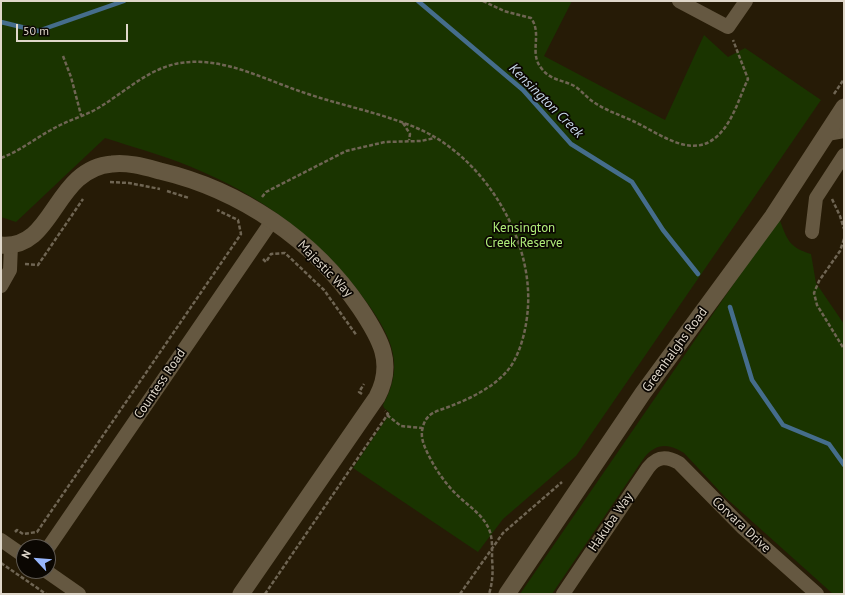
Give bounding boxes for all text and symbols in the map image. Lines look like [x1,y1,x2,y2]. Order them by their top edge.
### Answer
scale bar [18,16,130,42]
text: 50 m [23,23,49,38]
water label: Kensington Creek [505,60,587,142]
park label: Kensington Creek Reserve [485,220,563,251]
street label: Majestic Way [294,238,356,300]
street label: Greenhalghs Road [639,305,711,395]
street label: Countess Road [131,346,189,422]
street label: Hakuba Way [585,489,637,555]
street label: Corvara Drive [708,494,774,556]
north arrow [16,539,56,579]
text: N [18,548,34,561]

